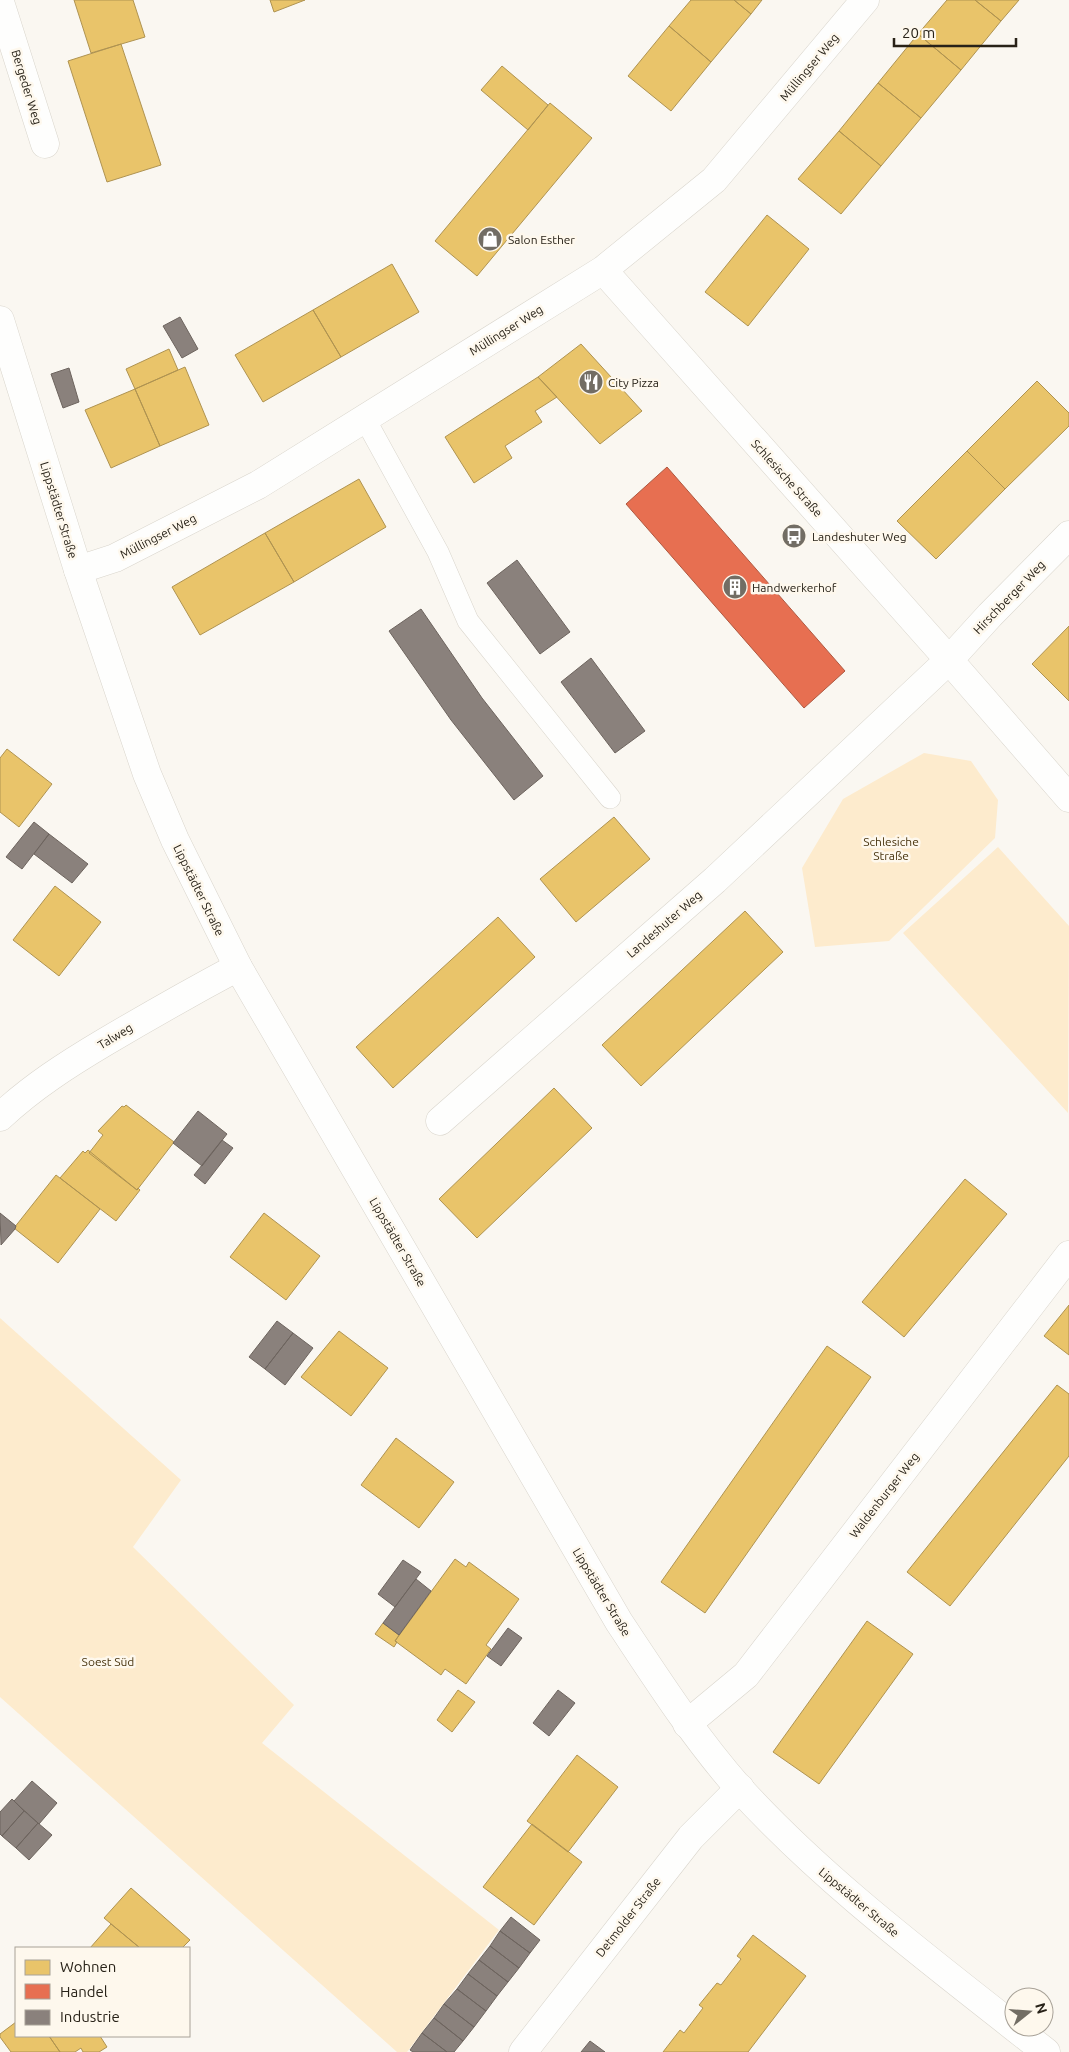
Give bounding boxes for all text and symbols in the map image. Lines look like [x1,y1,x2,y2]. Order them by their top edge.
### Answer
scale bar [894,15,1016,47]
text: 20 m [902,24,935,41]
street label: Müllingser Weg [777,31,841,103]
street label: Bergeder Weg [9,48,45,126]
shop icon: Salon Esther [477,226,503,252]
place label: Salon Esther [508,233,575,246]
street label: Müllingser Weg [467,302,545,358]
restaurant icon: City Pizza [578,369,604,395]
place label: City Pizza [608,376,659,389]
street label: Schlesische Straße [749,437,825,519]
street label: Lippstädter Straße [38,460,80,560]
street label: Müllingser Weg [118,511,198,561]
bus stop icon: Landeshuter Weg [781,523,807,549]
place label: Landeshuter Weg [812,530,907,543]
street label: Hirschberger Weg [971,558,1047,636]
building icon: Handwerkerhof [722,574,748,600]
place label: Handwerkerhof [752,581,837,594]
park label: Schlesiche Straße [863,835,919,862]
street label: Lippstädter Straße [171,842,227,938]
street label: Landeshuter Weg [624,888,704,960]
street label: Talweg [95,1021,135,1051]
street label: Lippstädter Straße [367,1195,429,1289]
street label: Waldenburger Weg [847,1450,921,1540]
street label: Lippstädter Straße [571,1546,633,1638]
park label: Soest Süd [82,1655,134,1668]
street label: Lippstädter Straße [816,1865,902,1939]
street label: Detmolder Straße [593,1875,663,1959]
legend [15,1947,190,2037]
text: Wohnen [60,1958,116,1975]
text: Handel [60,1983,108,2000]
north arrow [1004,1987,1054,2037]
text: N [1032,2001,1051,2016]
text: Industrie [60,2008,120,2025]

